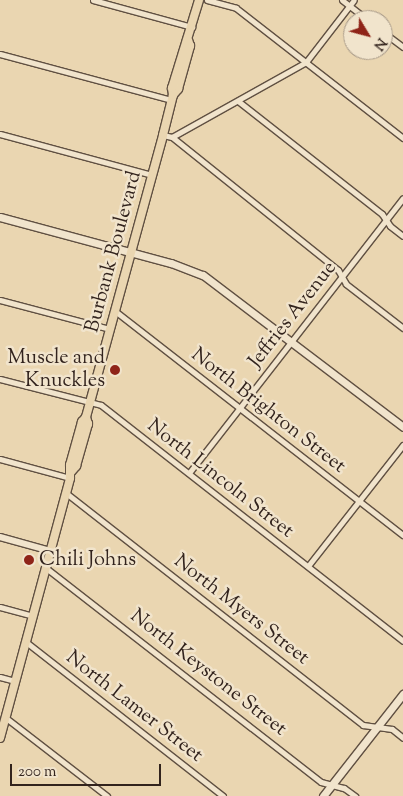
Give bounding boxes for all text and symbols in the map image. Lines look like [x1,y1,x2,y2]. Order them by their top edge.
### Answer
north arrow [343,10,393,60]
text: N [368,33,391,54]
street label: Burbank Boulevard [81,169,147,335]
street label: Jeffries Avenue [244,257,342,373]
street label: North Brighton Street [186,343,350,479]
place label: Muscle and Knuckles [8,346,105,393]
marker: Muscle and Knuckles [109,364,121,376]
street label: North Lincoln Street [142,414,298,544]
place label: Chili Johns [39,548,136,572]
street label: North Myers Street [169,550,313,670]
marker: Chili Johns [23,554,35,566]
street label: North Keystone Street [125,604,291,742]
street label: North Lamer Street [61,646,207,768]
scale bar [12,754,164,786]
text: 200 m [18,762,57,783]

